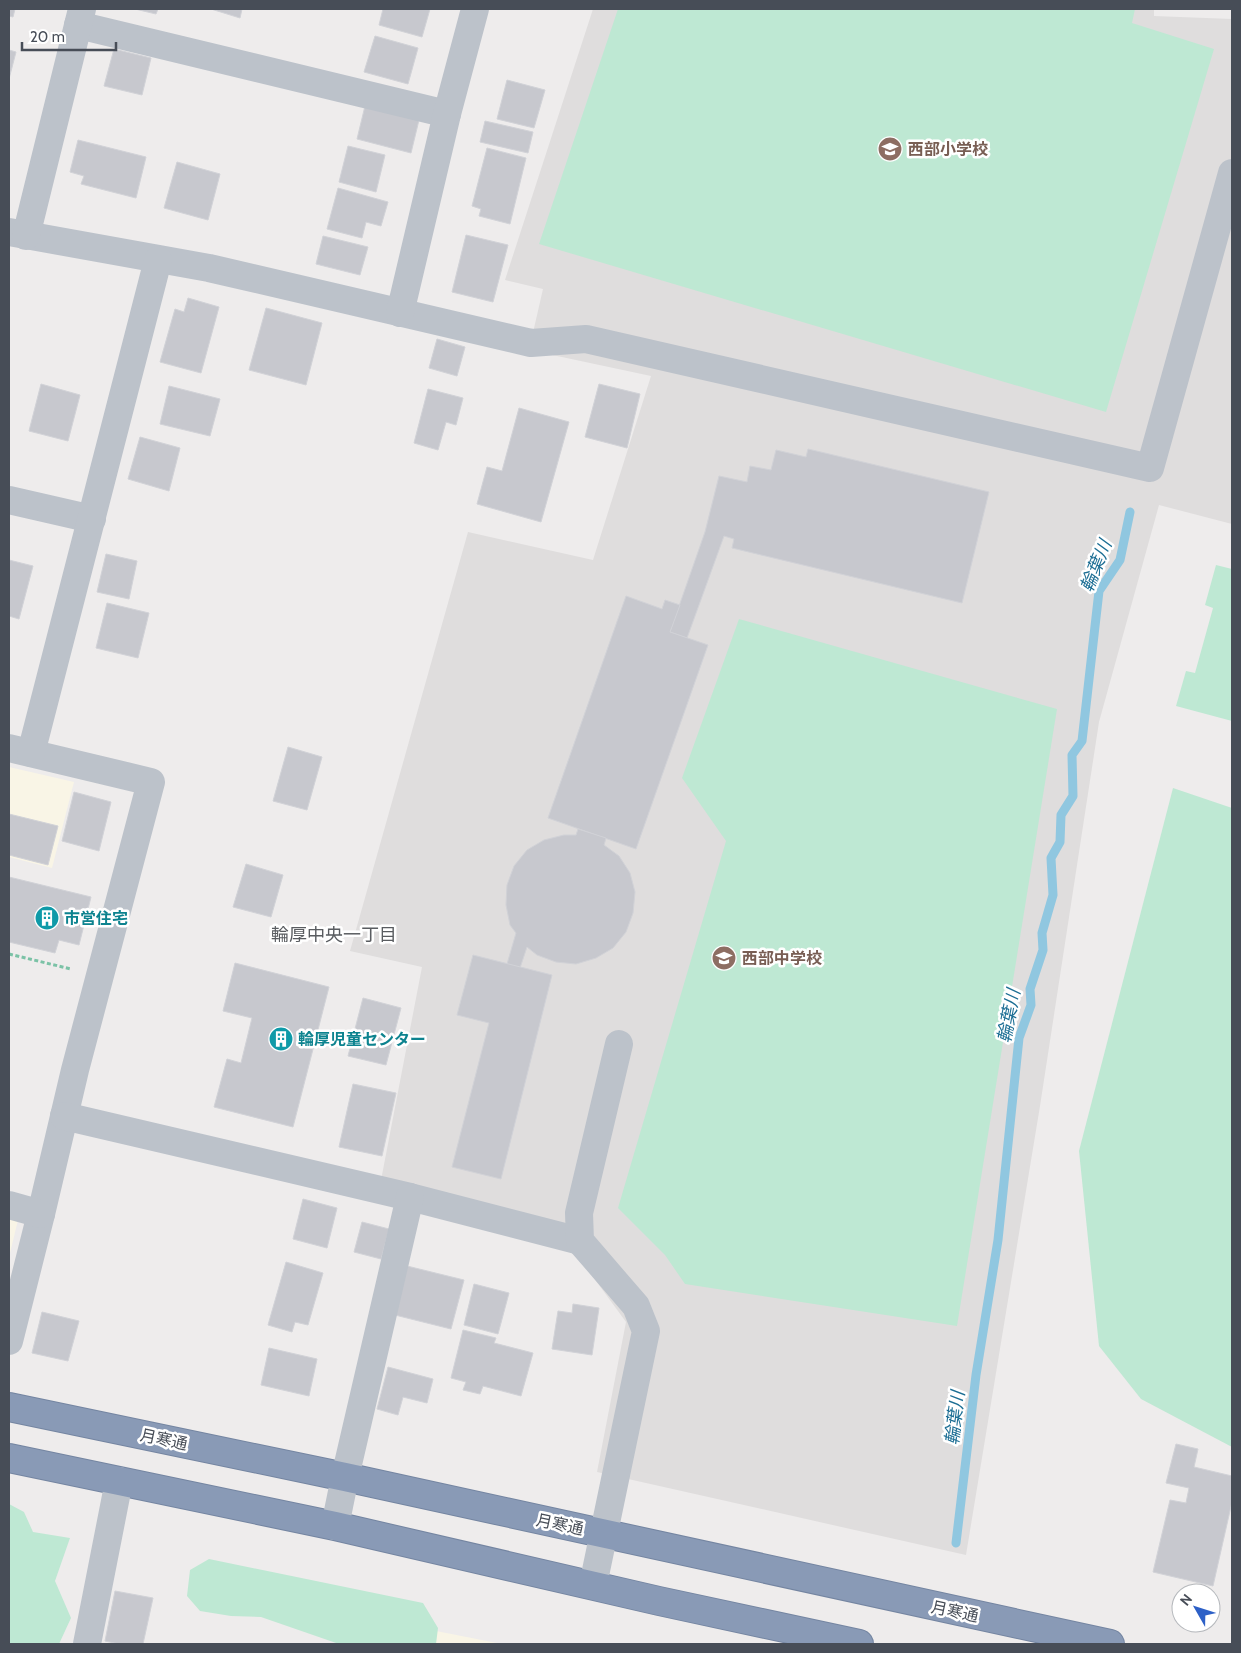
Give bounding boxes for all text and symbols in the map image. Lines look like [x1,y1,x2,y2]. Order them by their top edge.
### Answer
scale bar [22,20,116,52]
text: 20 m [30,28,65,46]
school or university icon: 西部小学校 [877,136,903,162]
place label: 西部小学校 [908,140,988,159]
water label: 輪葉川 [1076,535,1117,595]
building icon: 市営住宅 [34,905,60,931]
place label: 市営住宅 [64,909,128,928]
district label: 輪厚中央一丁目 [271,924,397,946]
school or university icon: 西部中学校 [711,945,737,971]
place label: 西部中学校 [742,949,822,968]
water label: 輪葉川 [993,985,1025,1045]
building icon: 輪厚児童センター [268,1026,294,1052]
place label: 輪厚児童センター [298,1030,426,1049]
water label: 輪葉川 [941,1388,969,1446]
street label: 月寒通 [138,1425,189,1454]
street label: 月寒通 [534,1510,585,1539]
north arrow [1171,1583,1221,1633]
text: N [1176,1590,1196,1609]
street label: 月寒通 [929,1597,980,1626]

